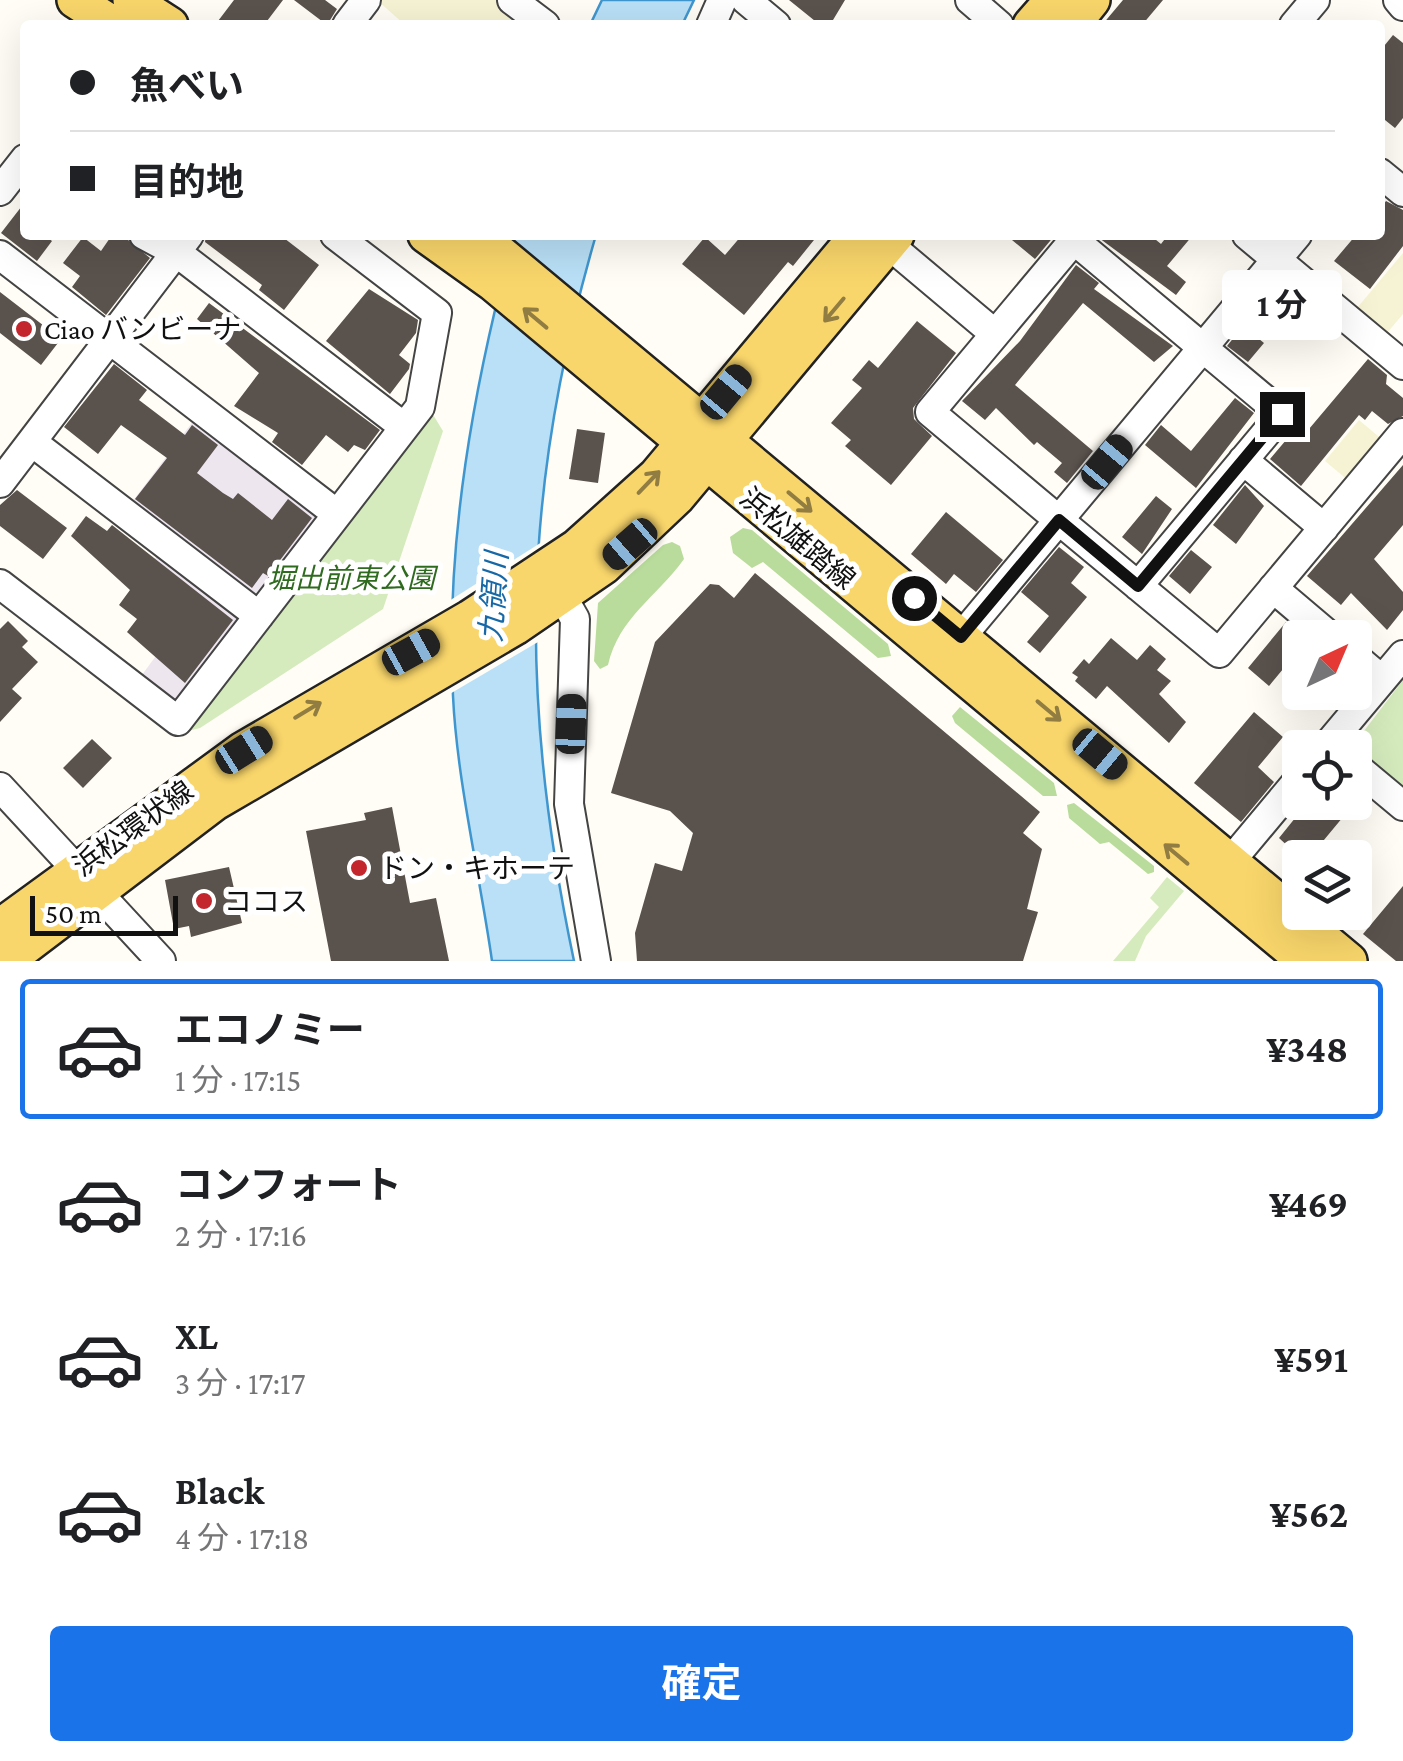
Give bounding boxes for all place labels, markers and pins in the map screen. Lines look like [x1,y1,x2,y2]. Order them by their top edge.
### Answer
place label: Ciao バンビーナ [44,314,241,345]
marker: Ciao バンビーナ [13,318,35,340]
place label: ドン・キホーテ [379,853,575,884]
marker: ドン・キホーテ [348,857,370,879]
place label: ココス [224,886,308,917]
marker: ココス [193,890,215,912]

